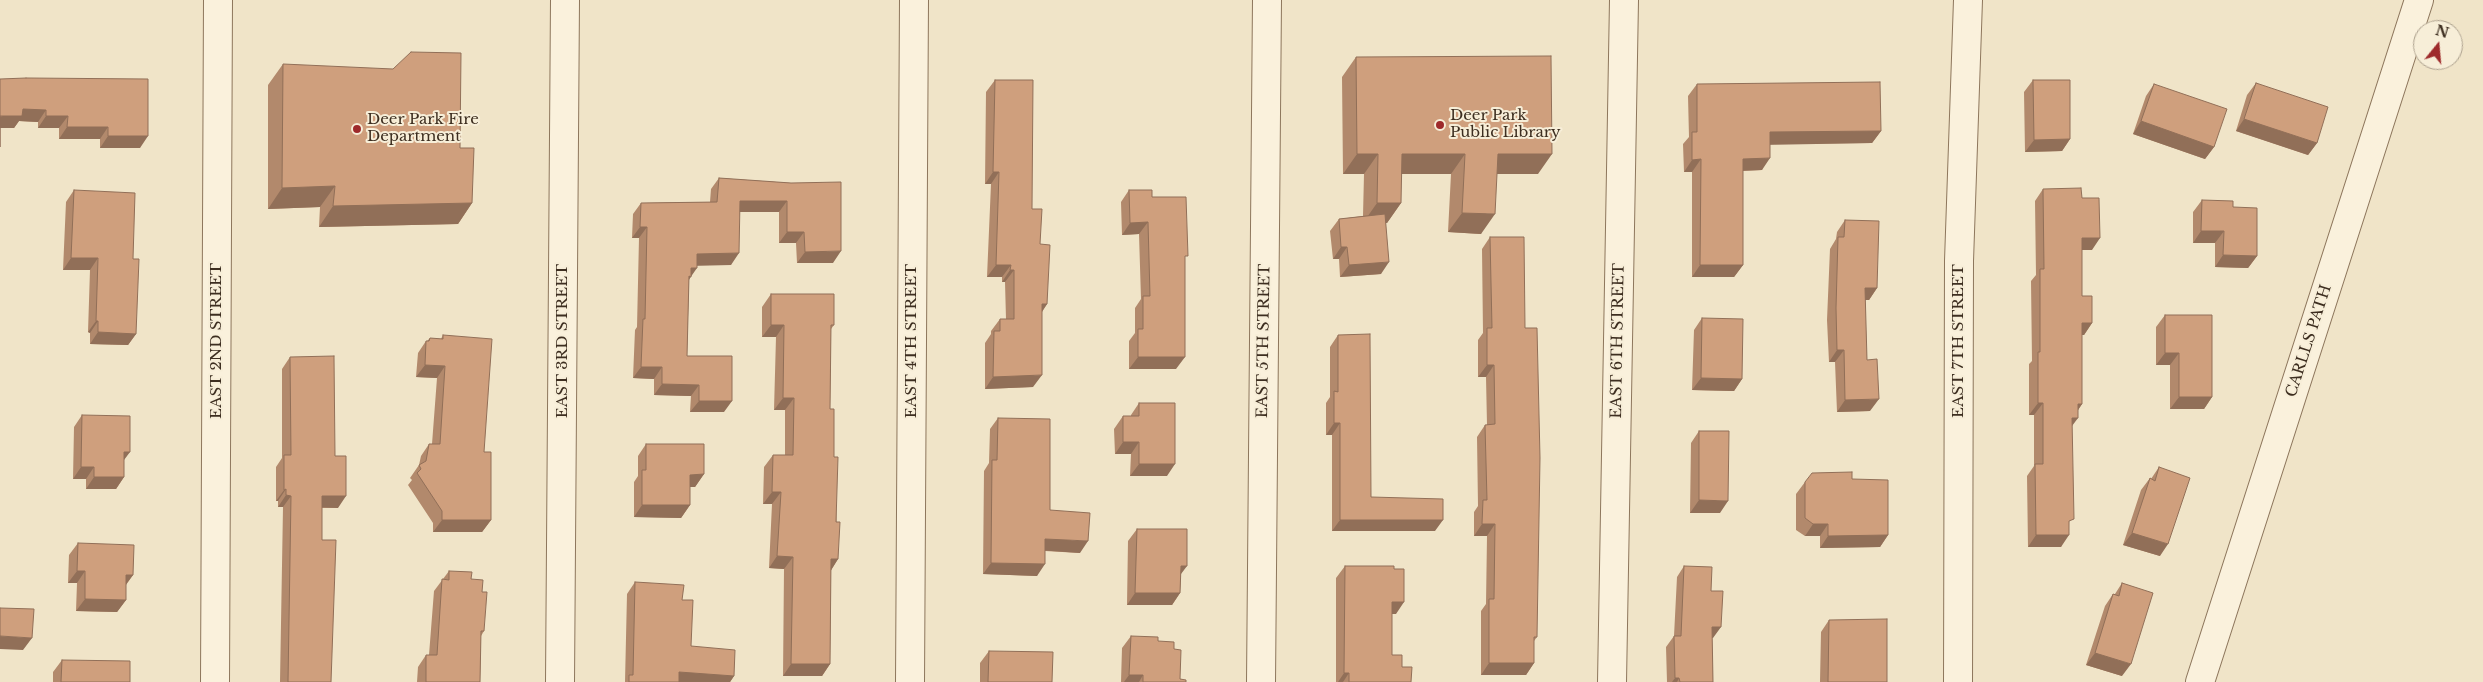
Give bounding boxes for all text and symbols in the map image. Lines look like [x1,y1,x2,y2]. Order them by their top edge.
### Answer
north arrow [2413,20,2463,70]
text: N [2433,21,2451,42]
place label: Deer Park Public Library [1450,107,1561,142]
place label: Deer Park Fire Department [367,111,479,146]
marker: Deer Park Public Library [1434,119,1446,131]
marker: Deer Park Fire Department [351,123,363,135]
street label: EAST 2ND STREET [208,263,226,419]
street label: EAST 6TH STREET [1608,263,1628,419]
street label: EAST 3RD STREET [554,264,572,418]
street label: EAST 4TH STREET [903,264,921,418]
street label: EAST 5TH STREET [1254,264,1274,418]
street label: EAST 7TH STREET [1950,264,1968,418]
street label: CARLLS PATH [2282,283,2336,399]

